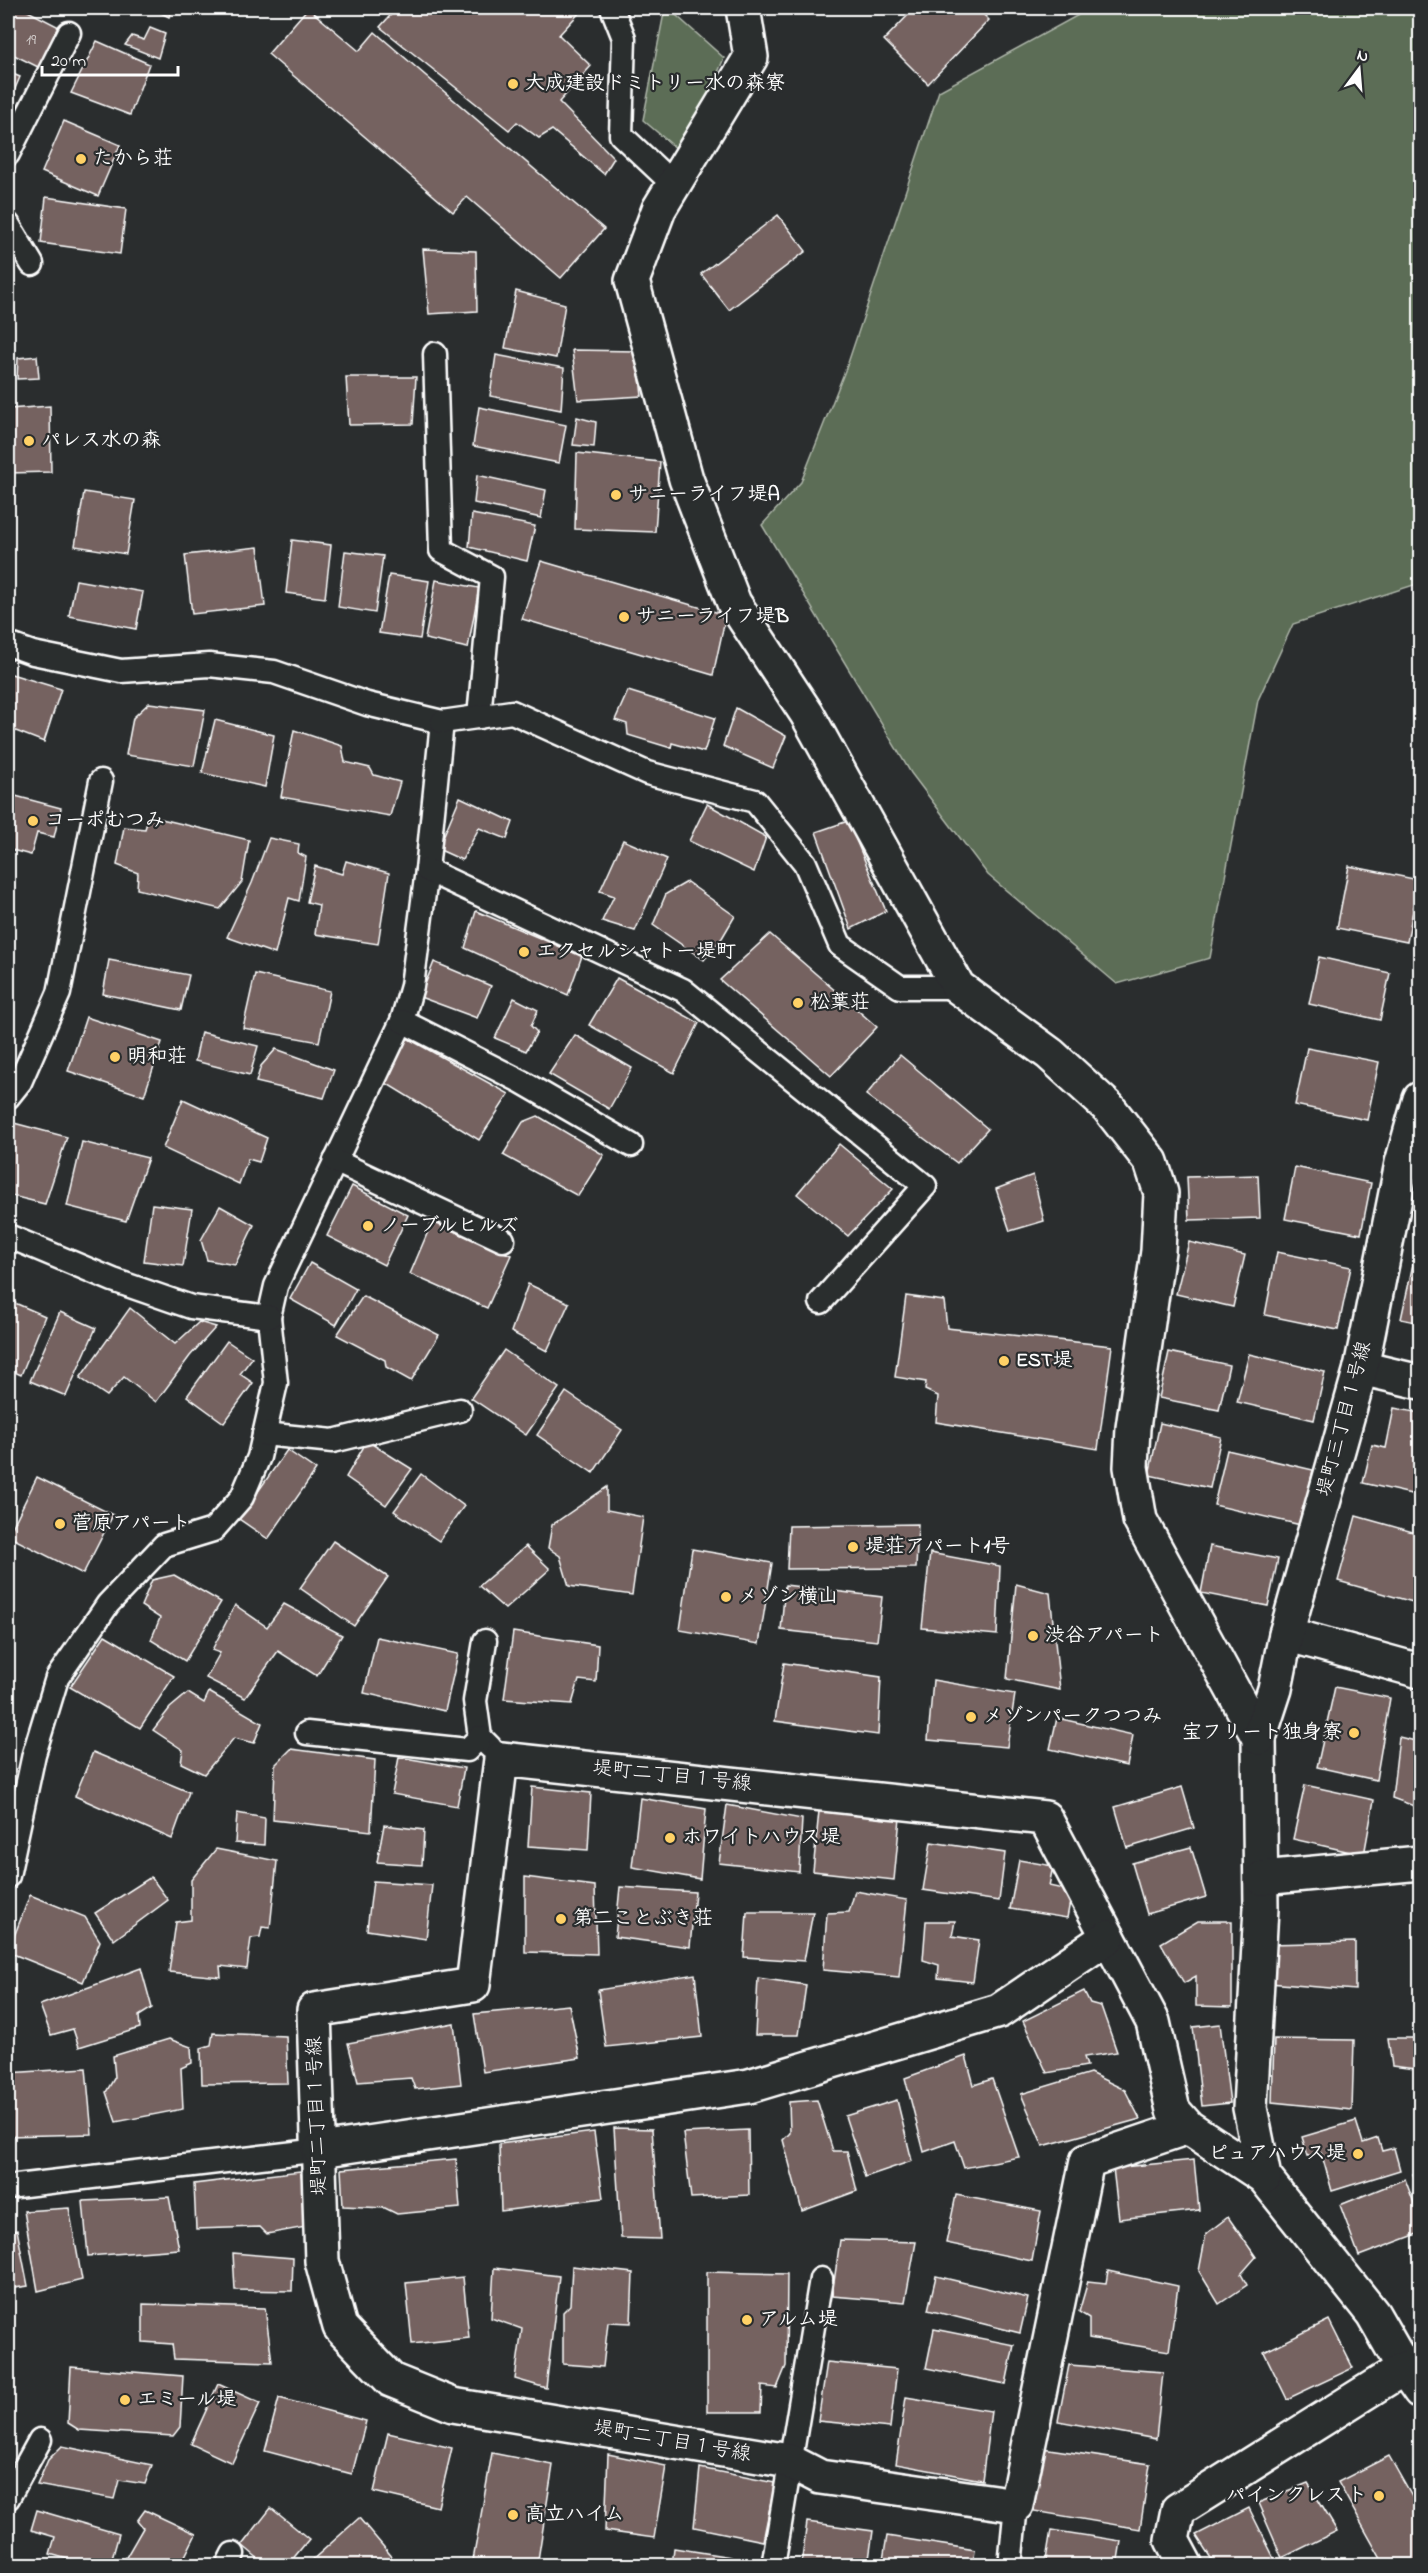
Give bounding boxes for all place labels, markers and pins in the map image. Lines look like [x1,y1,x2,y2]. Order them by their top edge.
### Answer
place label: 大成建設ドミトリー水の森寮 [525,70,785,99]
marker: 大成建設ドミトリー水の森寮 [506,77,520,91]
place label: たから荘 [93,145,173,174]
marker: たから荘 [74,152,88,166]
place label: パレス水の森 [41,427,161,456]
marker: パレス水の森 [22,434,36,448]
place label: サニーライフ堤A [628,481,780,510]
marker: サニーライフ堤A [609,488,623,502]
place label: サニーライフ堤B [636,603,790,632]
marker: サニーライフ堤B [617,610,631,624]
place label: コーポむつみ [45,807,165,836]
marker: コーポむつみ [26,814,40,828]
place label: エクセルシャトー堤町 [536,938,736,967]
marker: エクセルシャトー堤町 [517,945,531,959]
place label: 松葉荘 [810,989,870,1018]
marker: 松葉荘 [791,996,805,1010]
place label: 明和荘 [127,1043,187,1072]
marker: 明和荘 [108,1050,122,1064]
place label: ノーブルヒルズ [380,1212,518,1241]
marker: ノーブルヒルズ [361,1219,375,1233]
place label: EST堤 [1016,1347,1072,1376]
marker: EST堤 [997,1354,1011,1368]
place label: 菅原アパート [72,1510,191,1539]
marker: 菅原アパート [53,1517,67,1531]
place label: 堤荘アパート1号 [865,1533,1010,1562]
marker: 堤荘アパート1号 [846,1540,860,1554]
place label: メゾン横山 [738,1583,838,1612]
marker: メゾン横山 [719,1590,733,1604]
place label: 渋谷アパート [1045,1622,1164,1651]
marker: 渋谷アパート [1026,1629,1040,1643]
place label: メゾンパークつつみ [983,1703,1162,1732]
marker: メゾンパークつつみ [964,1710,978,1724]
place label: 宝フリート独身寮 [1182,1719,1342,1748]
marker: 宝フリート独身寮 [1347,1726,1361,1740]
place label: ホワイトハウス堤 [682,1824,840,1853]
marker: ホワイトハウス堤 [663,1831,677,1845]
place label: 第二ことぶき荘 [573,1905,713,1934]
marker: 第二ことぶき荘 [554,1912,568,1926]
place label: ピュアハウス堤 [1209,2140,1346,2169]
marker: ピュアハウス堤 [1351,2147,1365,2161]
place label: アルム堤 [759,2306,838,2335]
marker: アルム堤 [740,2313,754,2327]
place label: エミール堤 [137,2386,236,2415]
marker: エミール堤 [118,2393,132,2407]
place label: パインクレスト [1225,2482,1367,2511]
marker: パインクレスト [1372,2489,1386,2503]
place label: 高立ハイム [525,2501,624,2530]
marker: 高立ハイム [506,2508,520,2522]

